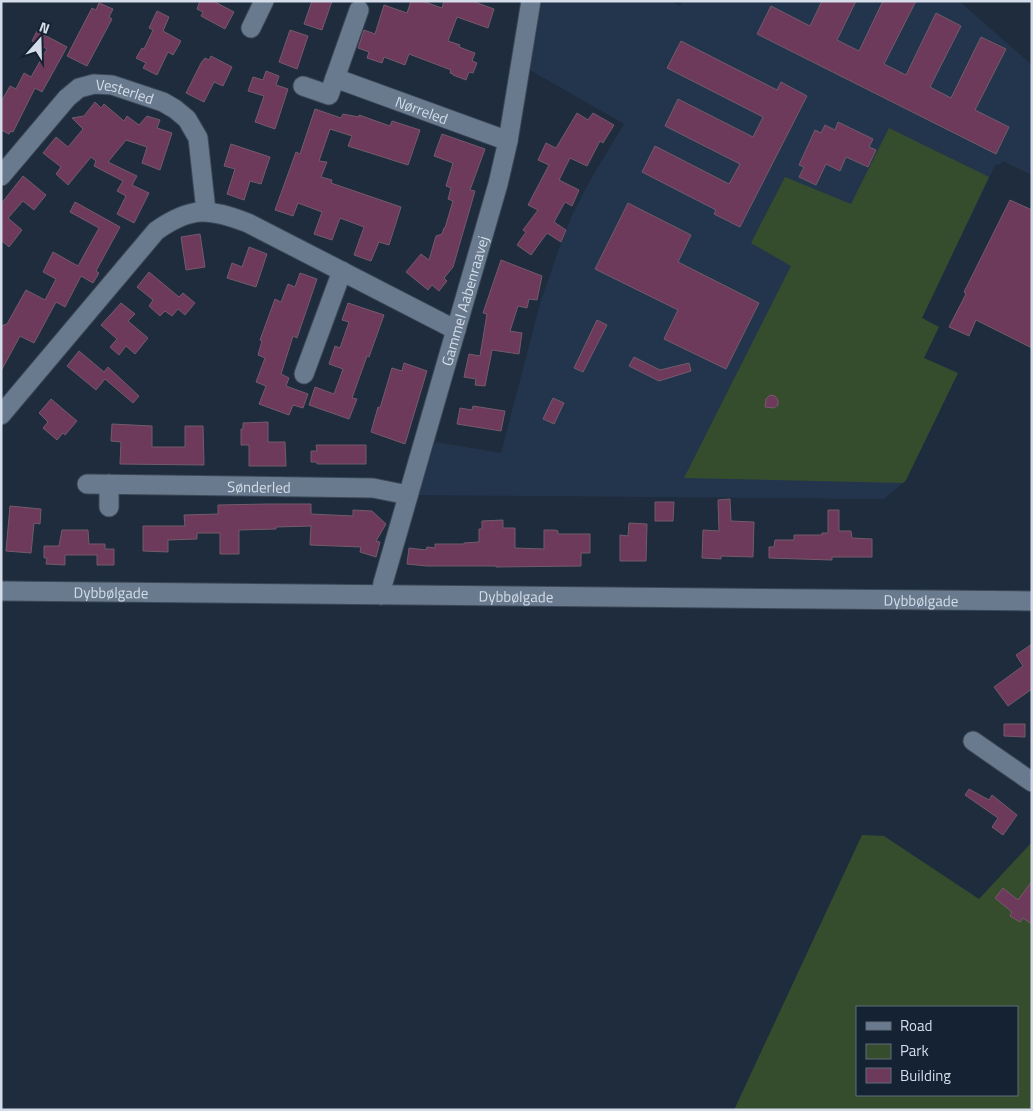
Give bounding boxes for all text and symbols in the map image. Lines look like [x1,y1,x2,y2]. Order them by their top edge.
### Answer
north arrow [15,15,65,65]
text: N [36,16,53,39]
street label: Vesterled [95,73,157,110]
street label: Nørreled [392,89,452,130]
street label: Gammel Aabenraavej [435,233,494,368]
street label: Sønderled [227,474,291,498]
street label: Dybbølgade [73,580,149,604]
street label: Dybbølgade [478,584,554,608]
street label: Dybbølgade [883,588,958,612]
legend [856,1006,1018,1096]
text: Road [900,1014,932,1037]
text: Park [900,1039,929,1062]
text: Building [900,1064,951,1087]

